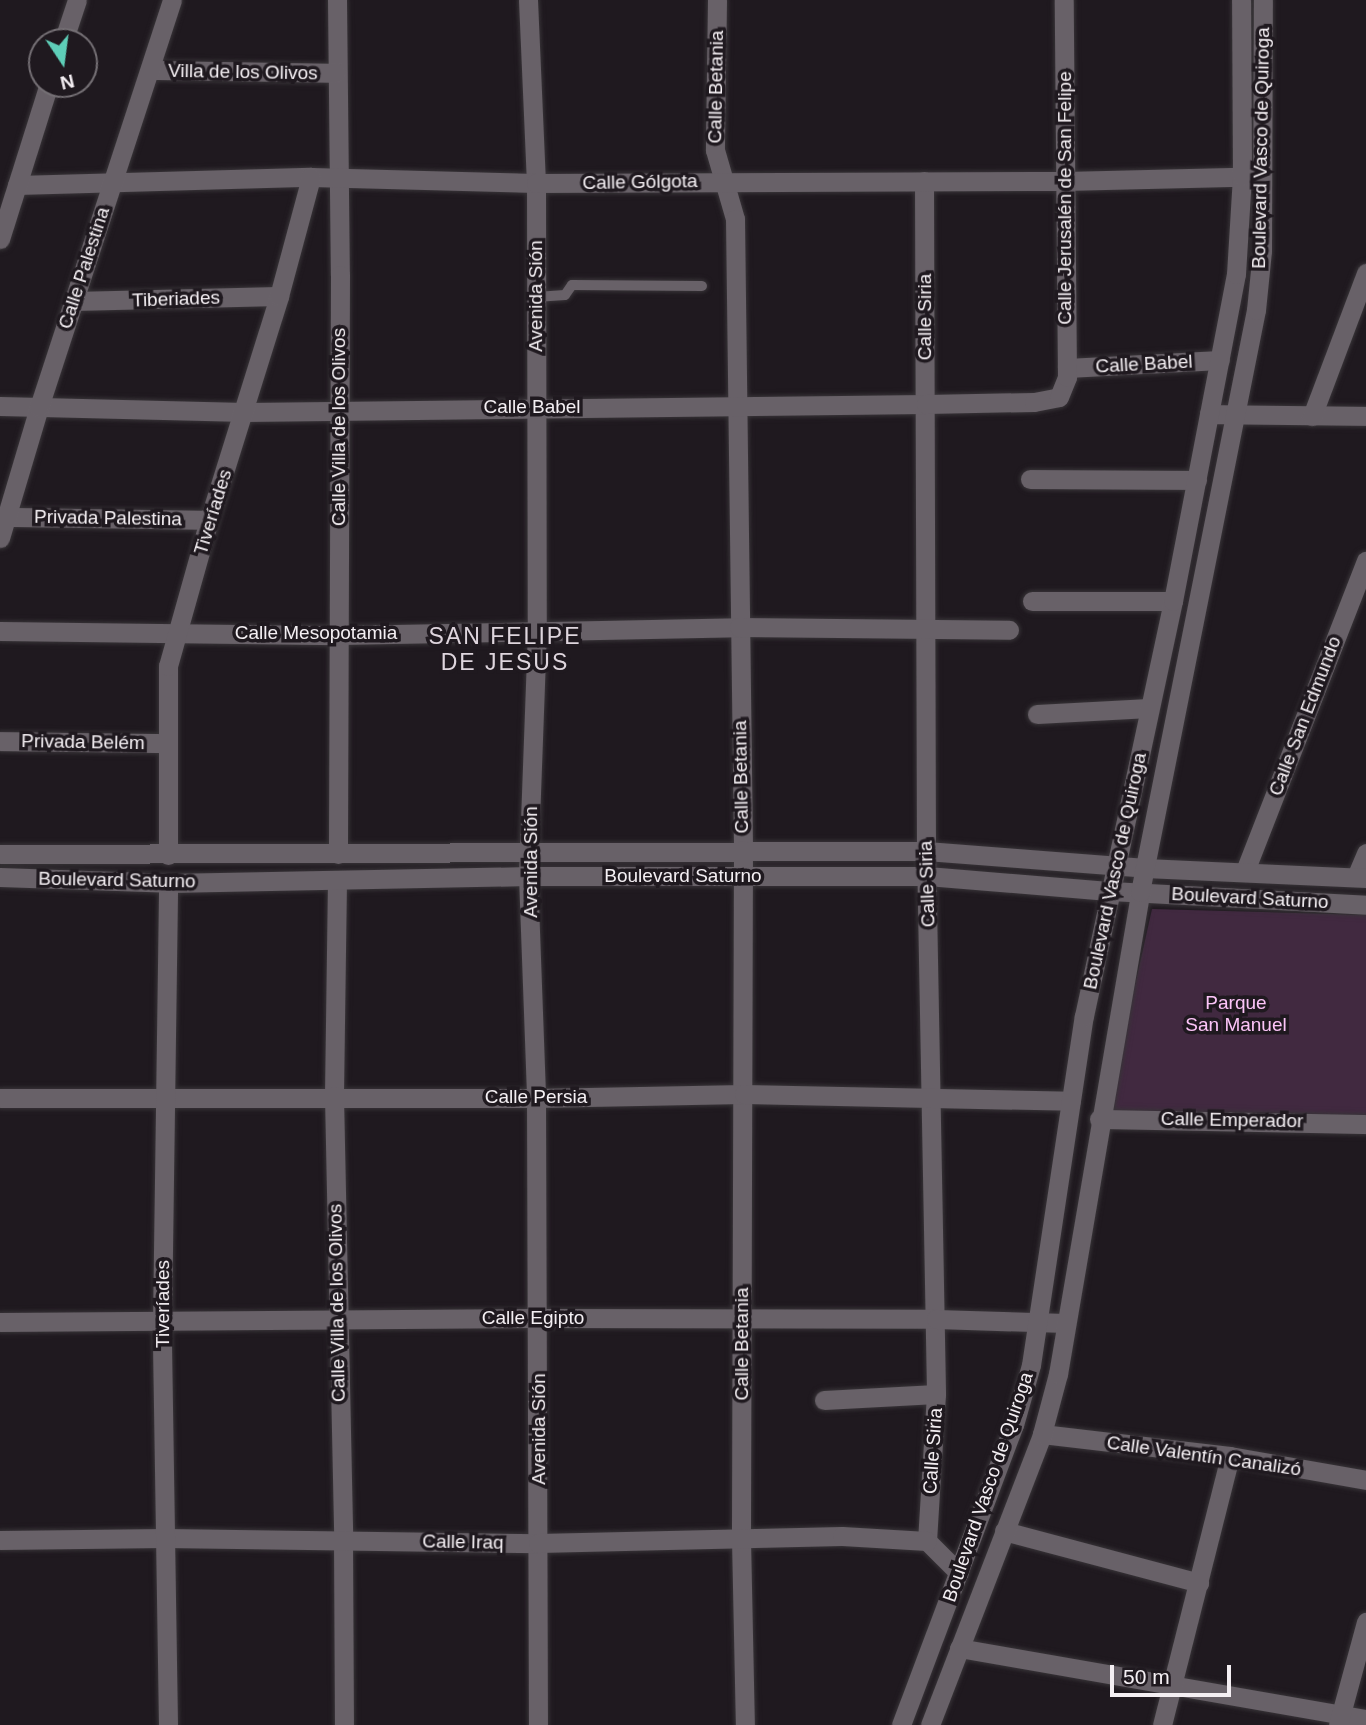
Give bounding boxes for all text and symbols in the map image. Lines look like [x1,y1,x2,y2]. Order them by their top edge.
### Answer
street label: Boulevard Vasco de Quiroga [1247,27,1275,269]
north arrow [28,28,98,98]
street label: Calle Betania [704,30,728,144]
street label: Villa de los Olivos [168,59,318,85]
text: N [58,70,76,94]
street label: Calle Jerusalén de San Felipe [1054,71,1076,325]
street label: Calle Gólgota [582,170,698,194]
street label: Calle Palestina [54,204,114,332]
street label: Avenida Sión [525,240,547,352]
street label: Calle Siria [914,274,936,360]
street label: Tiberiades [132,286,220,312]
street label: Calle Villa de los Olivos [328,328,350,526]
street label: Calle Babel [1095,350,1193,378]
street label: Calle Babel [483,396,581,418]
street label: Tiveríades [189,467,237,557]
street label: Privada Palestina [34,505,182,531]
street label: Calle Mesopotamia [235,622,397,644]
district label: SAN FELIPE DE JESUS [430,622,580,676]
street label: Calle San Edmundo [1264,633,1346,799]
street label: Calle Betania [729,720,753,834]
street label: Privada Belém [21,730,145,754]
street label: Boulevard Vasco de Quiroga [1079,751,1151,991]
street label: Avenida Sión [520,806,542,918]
street label: Calle Siria [914,840,940,928]
street label: Boulevard Saturno [604,865,762,887]
street label: Boulevard Saturno [38,867,196,893]
street label: Boulevard Saturno [1171,882,1329,914]
park label: Parque San Manuel [1185,992,1287,1036]
street label: Calle Persia [485,1086,587,1108]
street label: Calle Emperador [1161,1107,1303,1133]
street label: Calle Villa de los Olivos [324,1204,350,1402]
street label: Tiveríades [152,1260,174,1348]
street label: Calle Betania [731,1287,753,1401]
street label: Calle Egipto [482,1307,584,1329]
street label: Boulevard Vasco de Quiroga [938,1369,1038,1605]
street label: Avenida Sión [528,1373,550,1485]
street label: Calle Siria [919,1407,947,1495]
street label: Calle Valentín Canalizó [1105,1431,1303,1481]
street label: Calle Iraq [422,1530,504,1554]
scale bar [1114,1652,1235,1696]
text: 50 m [1123,1665,1170,1688]

